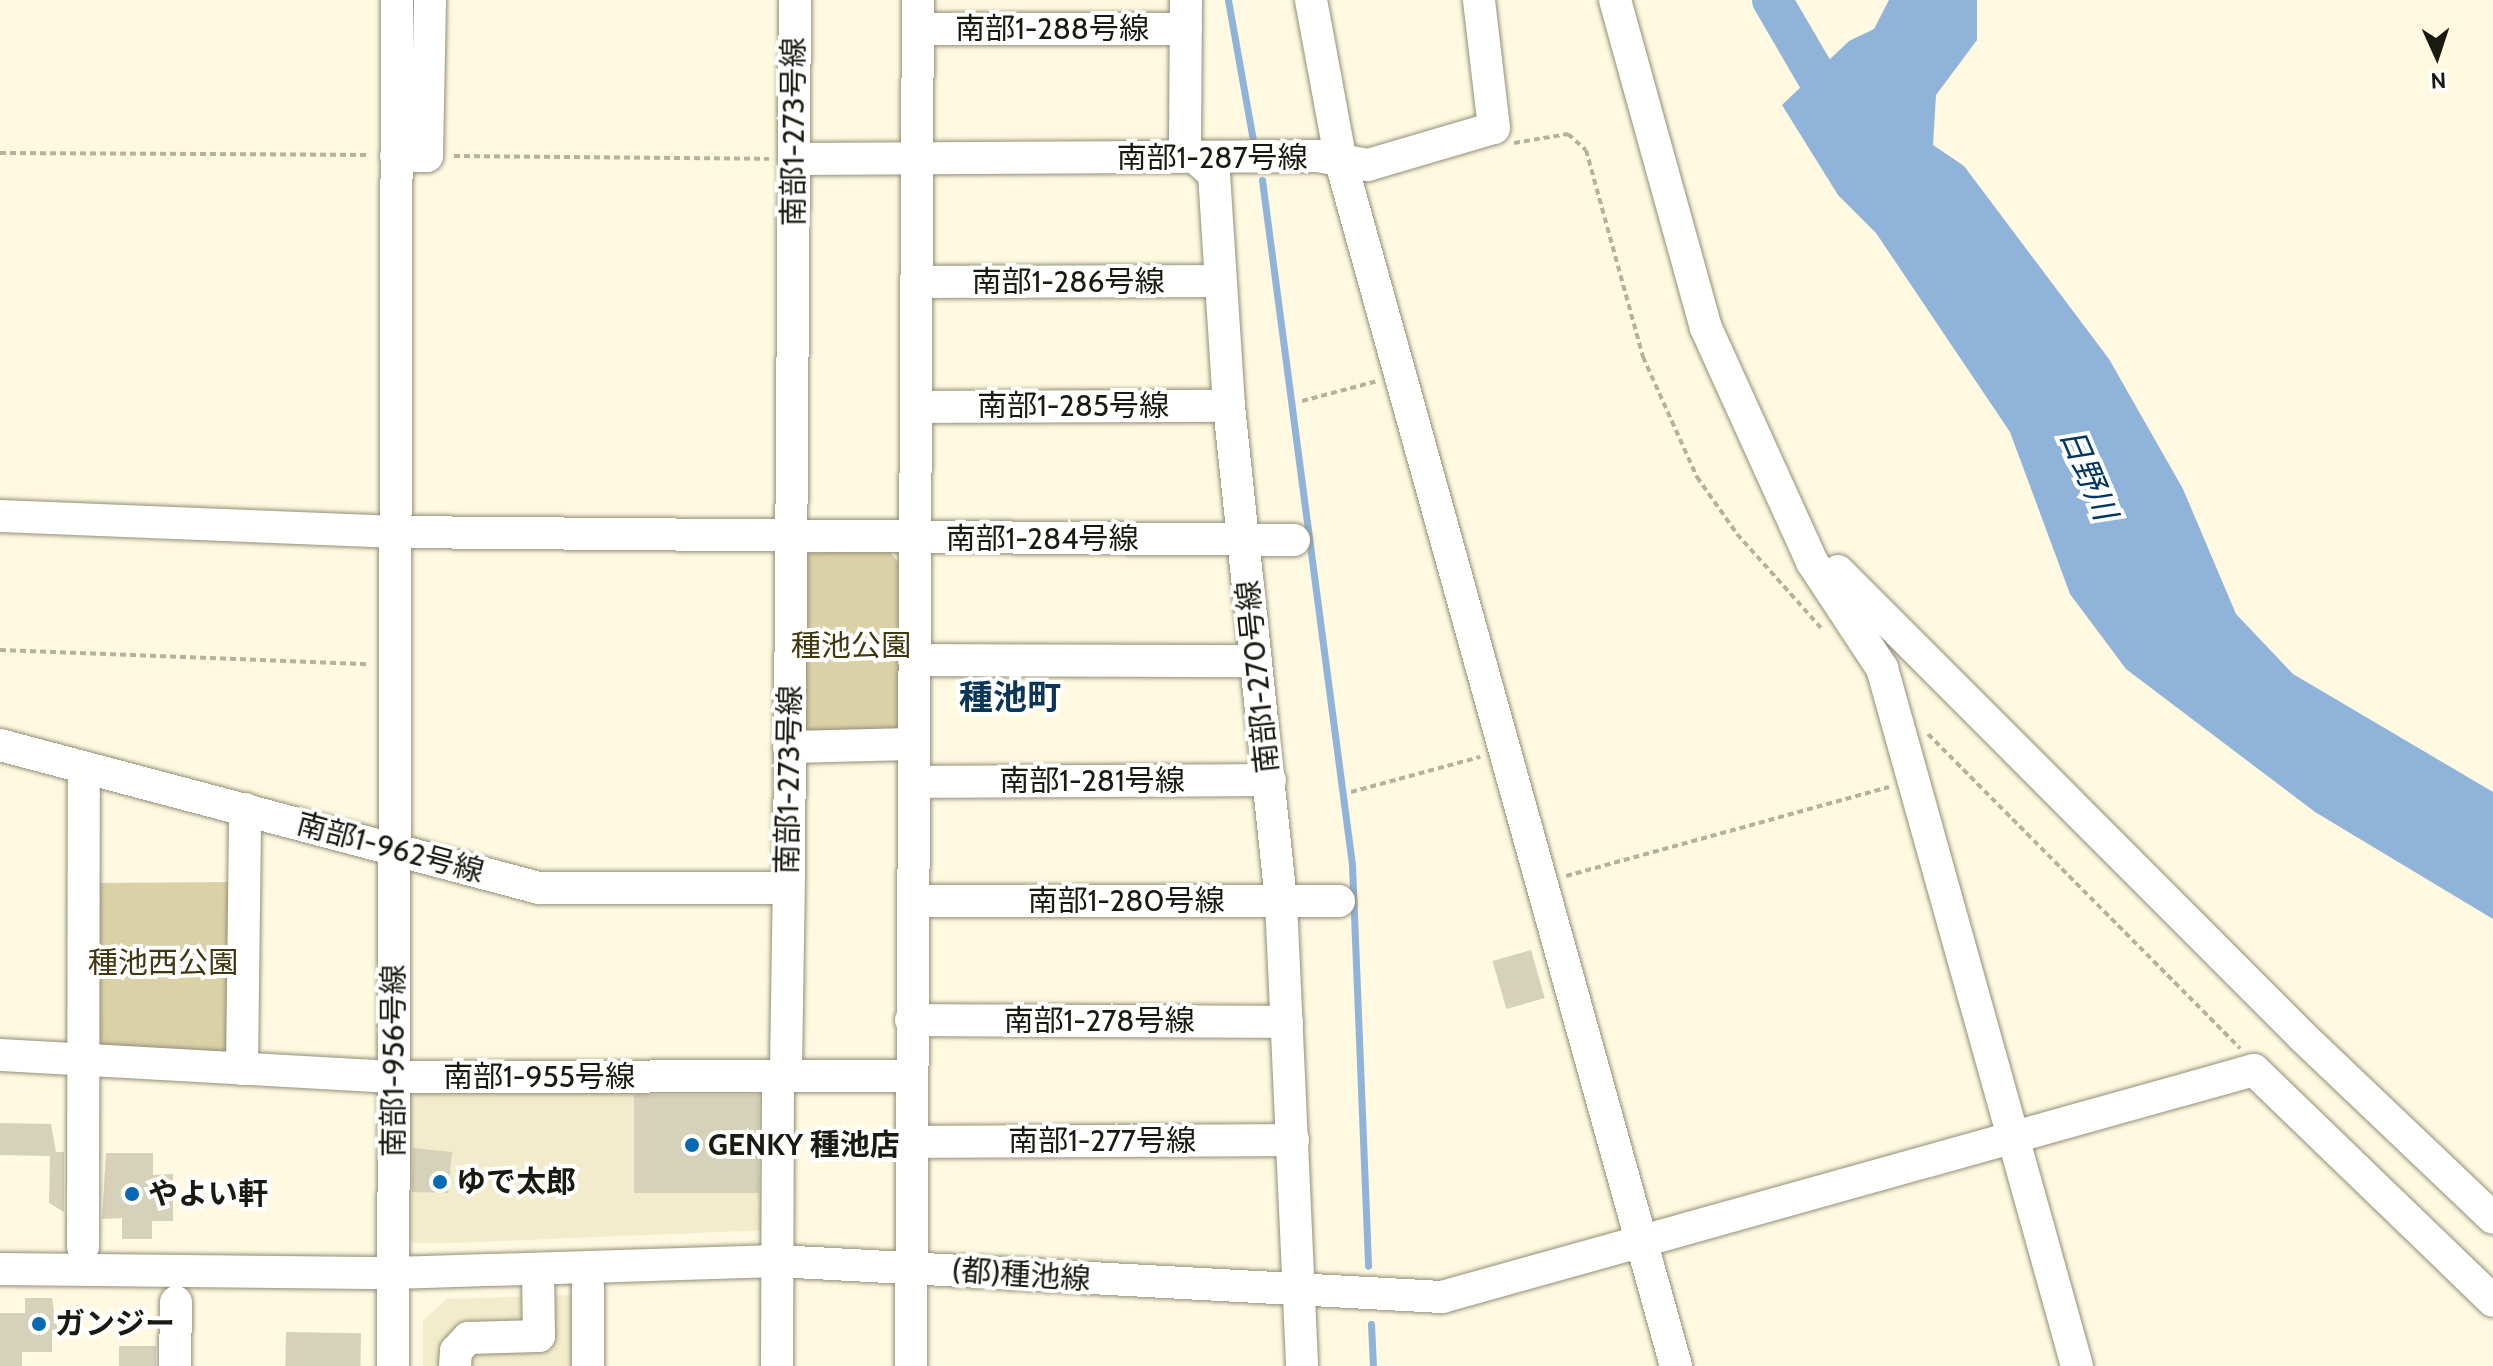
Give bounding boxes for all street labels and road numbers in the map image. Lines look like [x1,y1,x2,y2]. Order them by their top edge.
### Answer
street label: 南部1-288号線 [955,11,1149,47]
street label: 南部1-273号線 [776,37,812,227]
street label: 南部1-287号線 [1117,140,1307,176]
street label: 南部1-286号線 [972,264,1164,300]
street label: 南部1-285号線 [977,388,1169,424]
street label: 南部1-284号線 [945,521,1139,557]
street label: 南部1-270号線 [1230,579,1286,775]
street label: 南部1-273号線 [769,685,809,875]
street label: 南部1-281号線 [999,763,1185,799]
street label: 南部1-962号線 [292,806,488,890]
street label: 南部1-280号線 [1028,883,1224,919]
street label: 南部1-956号線 [376,965,412,1157]
street label: 南部1-278号線 [1004,1003,1194,1039]
street label: 南部1-955号線 [443,1059,635,1095]
street label: 南部1-277号線 [1008,1123,1196,1159]
street label: (都)種池線 [951,1252,1091,1298]

